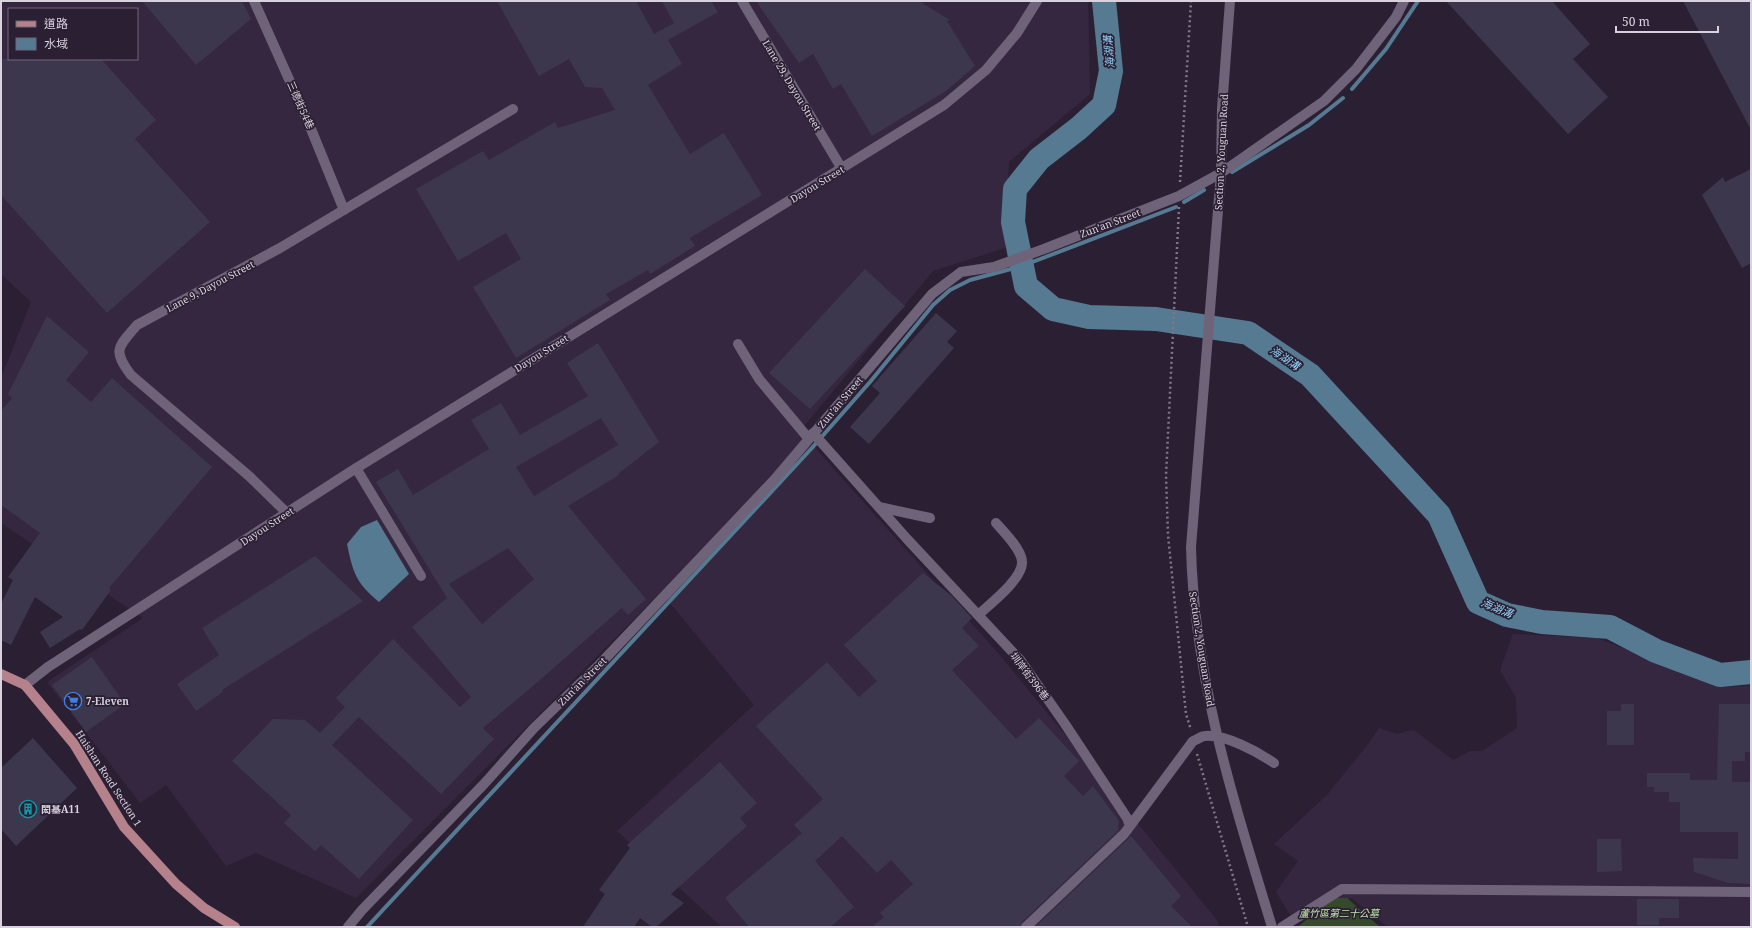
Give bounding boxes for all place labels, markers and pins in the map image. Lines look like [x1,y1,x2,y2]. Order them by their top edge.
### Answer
supermarket icon: 7-Eleven [63,691,83,711]
place label: 7-Eleven [86,694,129,708]
building icon: 閎基A11 [18,799,38,819]
place label: 閎基A11 [41,802,80,816]

